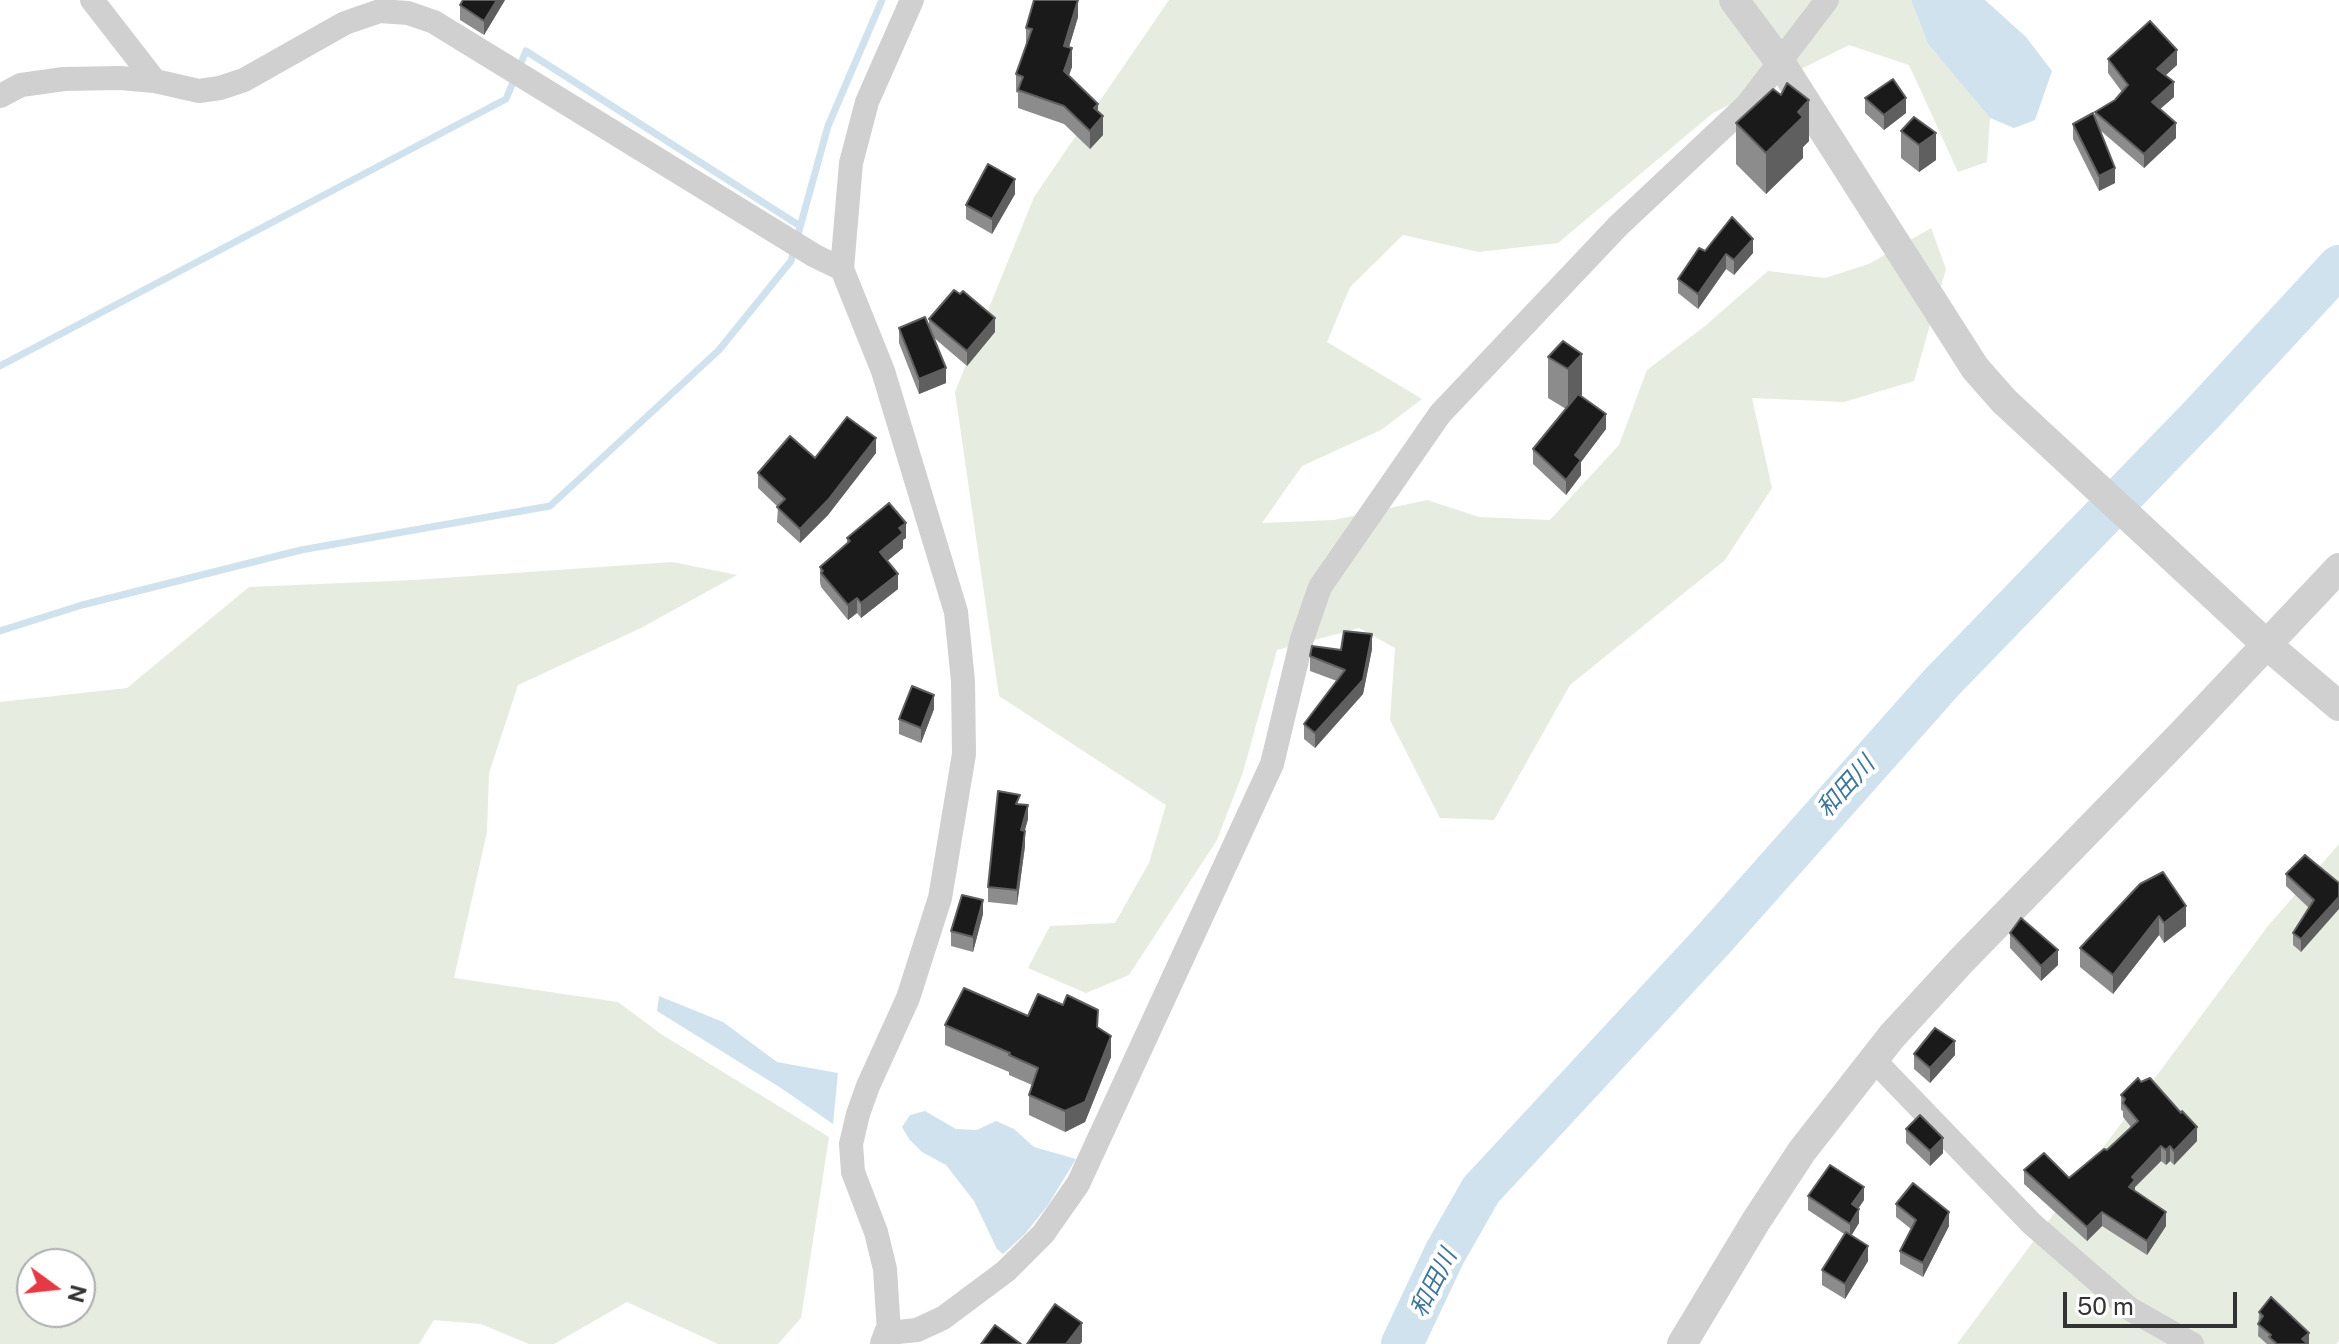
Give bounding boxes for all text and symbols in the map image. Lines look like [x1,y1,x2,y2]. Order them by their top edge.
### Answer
water label: 和田川 [1811,751,1881,823]
water label: 和田川 [1405,1244,1463,1322]
north arrow [16,1248,96,1328]
scale bar [2067,1276,2241,1326]
text: N [62,1282,92,1305]
text: 50 m [2077,1292,2134,1320]

